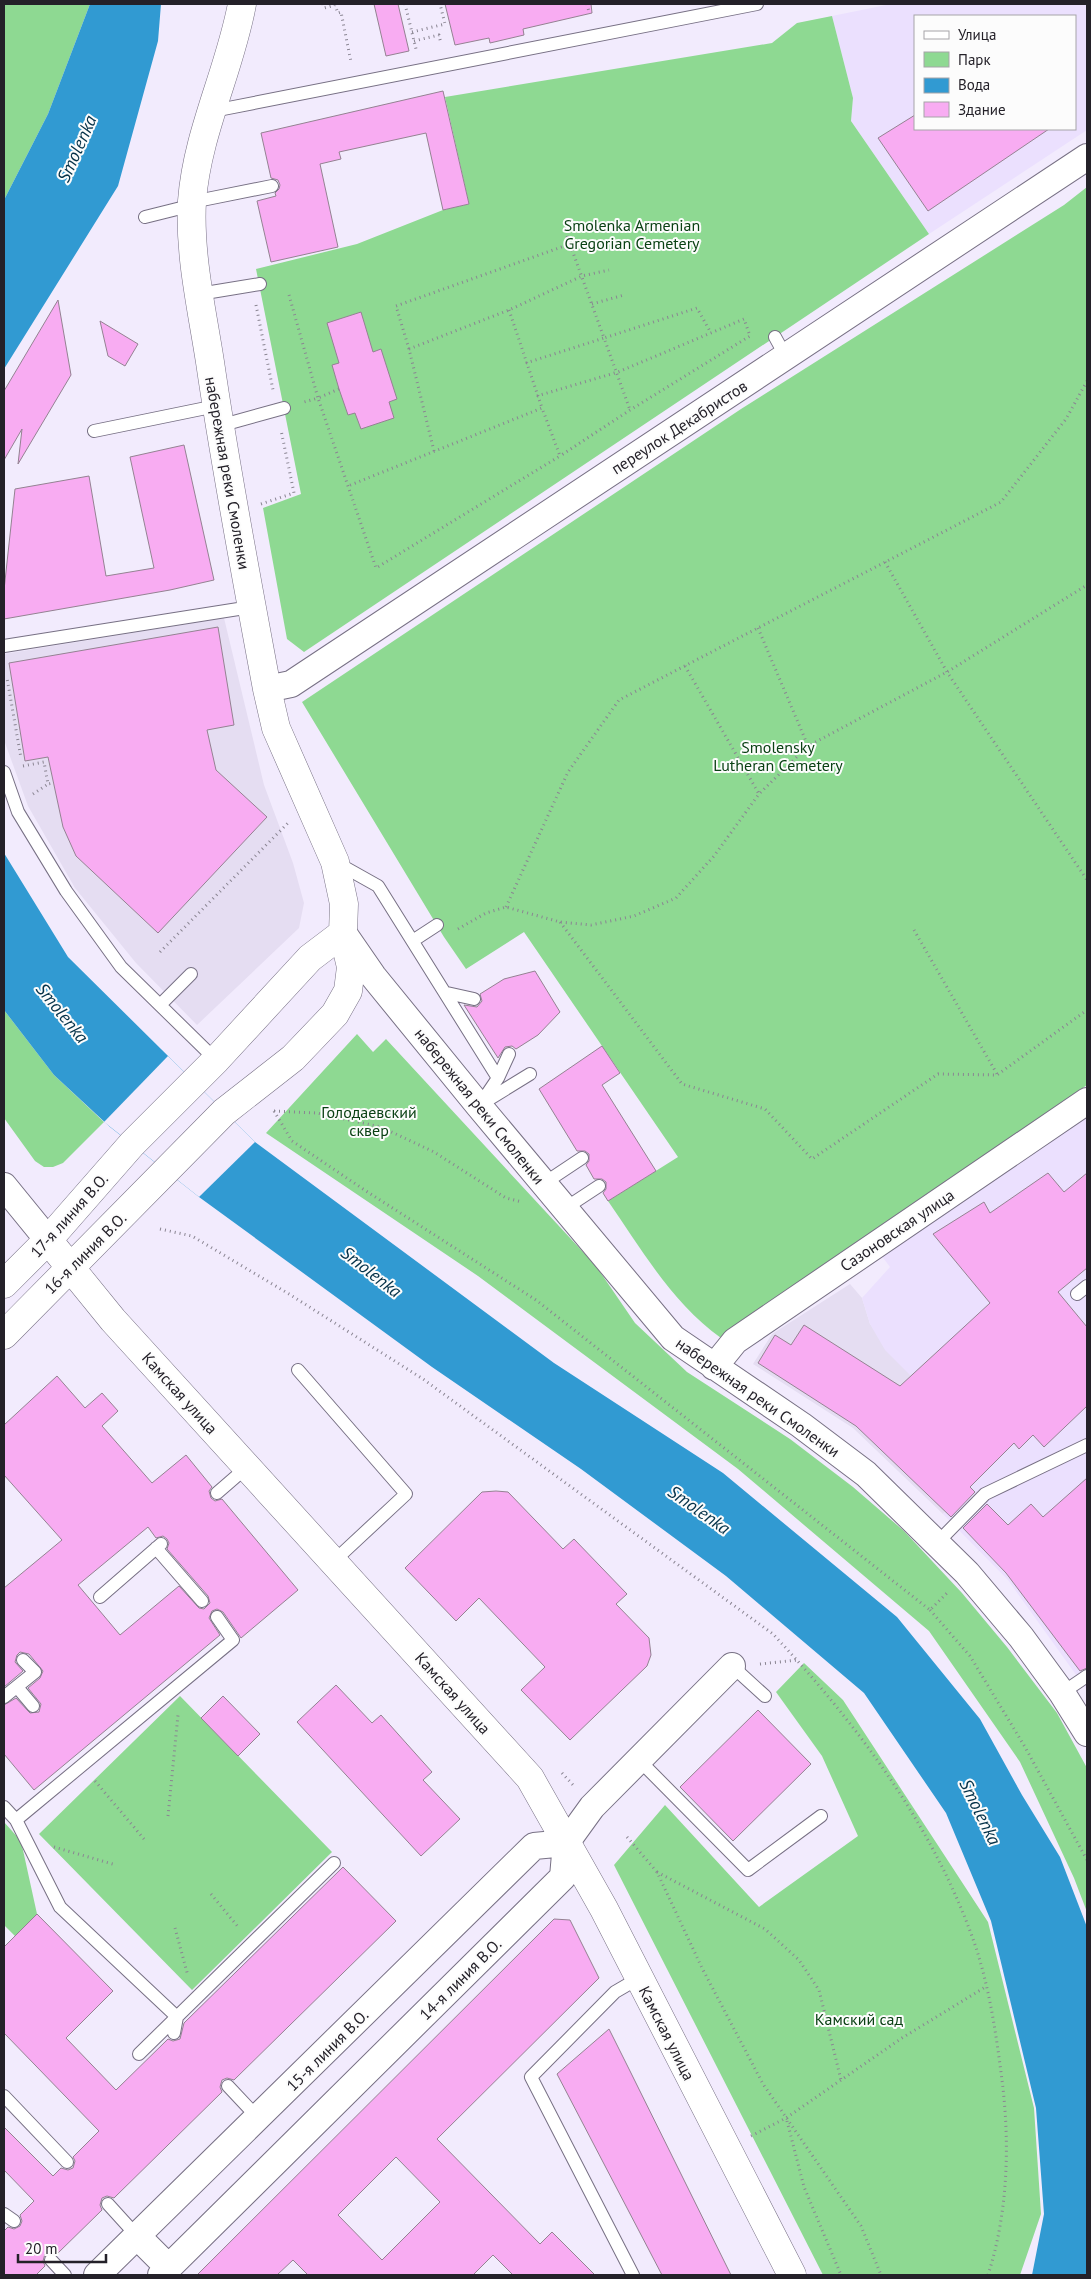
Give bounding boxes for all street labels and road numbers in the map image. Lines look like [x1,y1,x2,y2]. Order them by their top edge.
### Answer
street label: набережная реки Смоленки [201,375,255,571]
street label: переулок Декабристов [607,376,751,478]
street label: набережная реки Смоленки [411,1024,549,1188]
street label: 17-я линия В.О. [26,1169,112,1261]
street label: Сазоновская улица [836,1184,958,1276]
street label: 16-я линия В.О. [40,1208,130,1298]
street label: набережная реки Смоленки [672,1333,844,1461]
street label: Камская улица [138,1348,222,1438]
street label: Камская улица [411,1648,495,1738]
street label: 14-я линия В.О. [415,1934,505,2024]
street label: Камская улица [635,1982,699,2084]
street label: 15-я линия В.О. [282,2005,372,2095]

